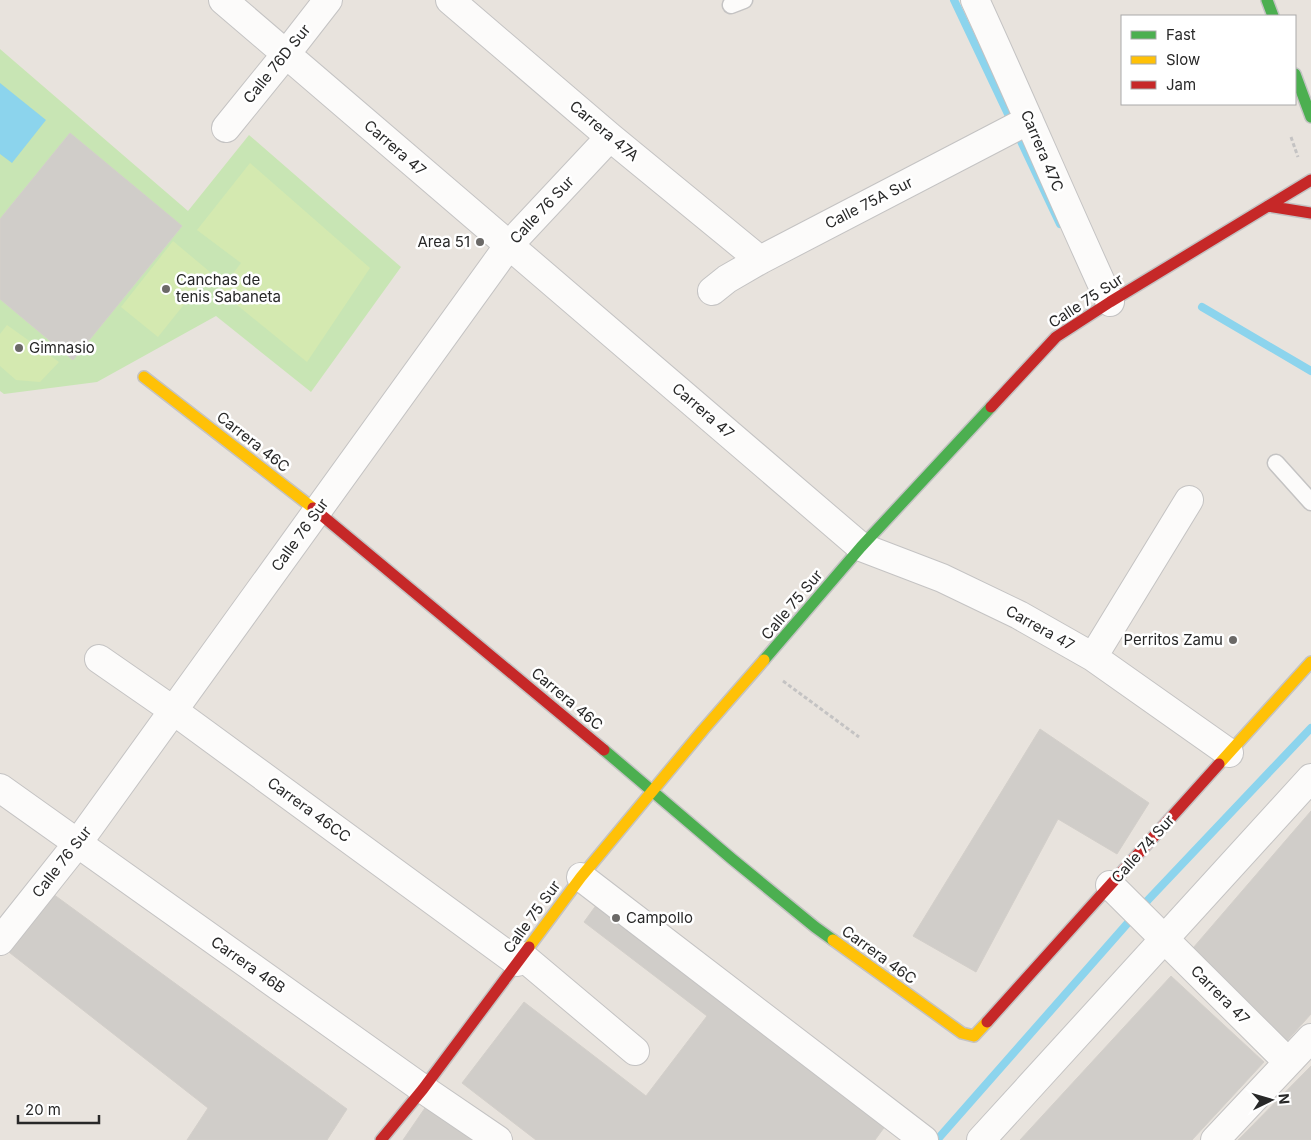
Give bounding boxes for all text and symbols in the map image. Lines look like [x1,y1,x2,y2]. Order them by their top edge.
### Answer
legend [1121,15,1296,105]
street label: Calle 76D Sur [239,20,315,107]
text: Fast [1166,25,1196,44]
text: Slow [1166,50,1200,69]
text: Jam [1166,75,1196,94]
street label: Carrera 47A [566,96,643,165]
street label: Carrera 47C [1017,107,1068,195]
street label: Carrera 47 [360,116,430,180]
street label: Calle 76 Sur [506,172,578,247]
street label: Calle 75A Sur [822,172,916,233]
place label: Area 51 [418,232,470,251]
marker: Area 51 [474,236,486,248]
street label: Calle 75 Sur [1045,269,1127,332]
place label: Canchas de tenis Sabaneta [176,270,281,306]
marker: Canchas de tenis Sabaneta [160,283,172,295]
place label: Gimnasio [29,338,95,357]
marker: Gimnasio [13,342,25,354]
street label: Carrera 47 [668,379,738,443]
street label: Carrera 46C [213,407,294,476]
street label: Calle 76 Sur [267,494,333,575]
street label: Calle 75 Sur [757,566,827,644]
street label: Carrera 47 [1002,601,1078,654]
place label: Perritos Zamu [1124,630,1223,649]
marker: Perritos Zamu [1227,634,1239,646]
street label: Carrera 46C [528,663,607,734]
street label: Carrera 46CC [264,773,355,846]
street label: Calle 74 Sur [1107,810,1178,887]
street label: Calle 76 Sur [28,822,96,901]
street label: Calle 75 Sur [499,876,565,957]
place label: Campollo [626,908,693,927]
marker: Campollo [610,912,622,924]
street label: Carrera 46C [838,921,920,988]
street label: Carrera 46B [207,932,289,997]
street label: Carrera 47 [1187,961,1254,1028]
north arrow [1246,1075,1296,1125]
scale bar [18,1092,99,1124]
text: N [1276,1093,1293,1105]
text: 20 m [25,1100,61,1119]

